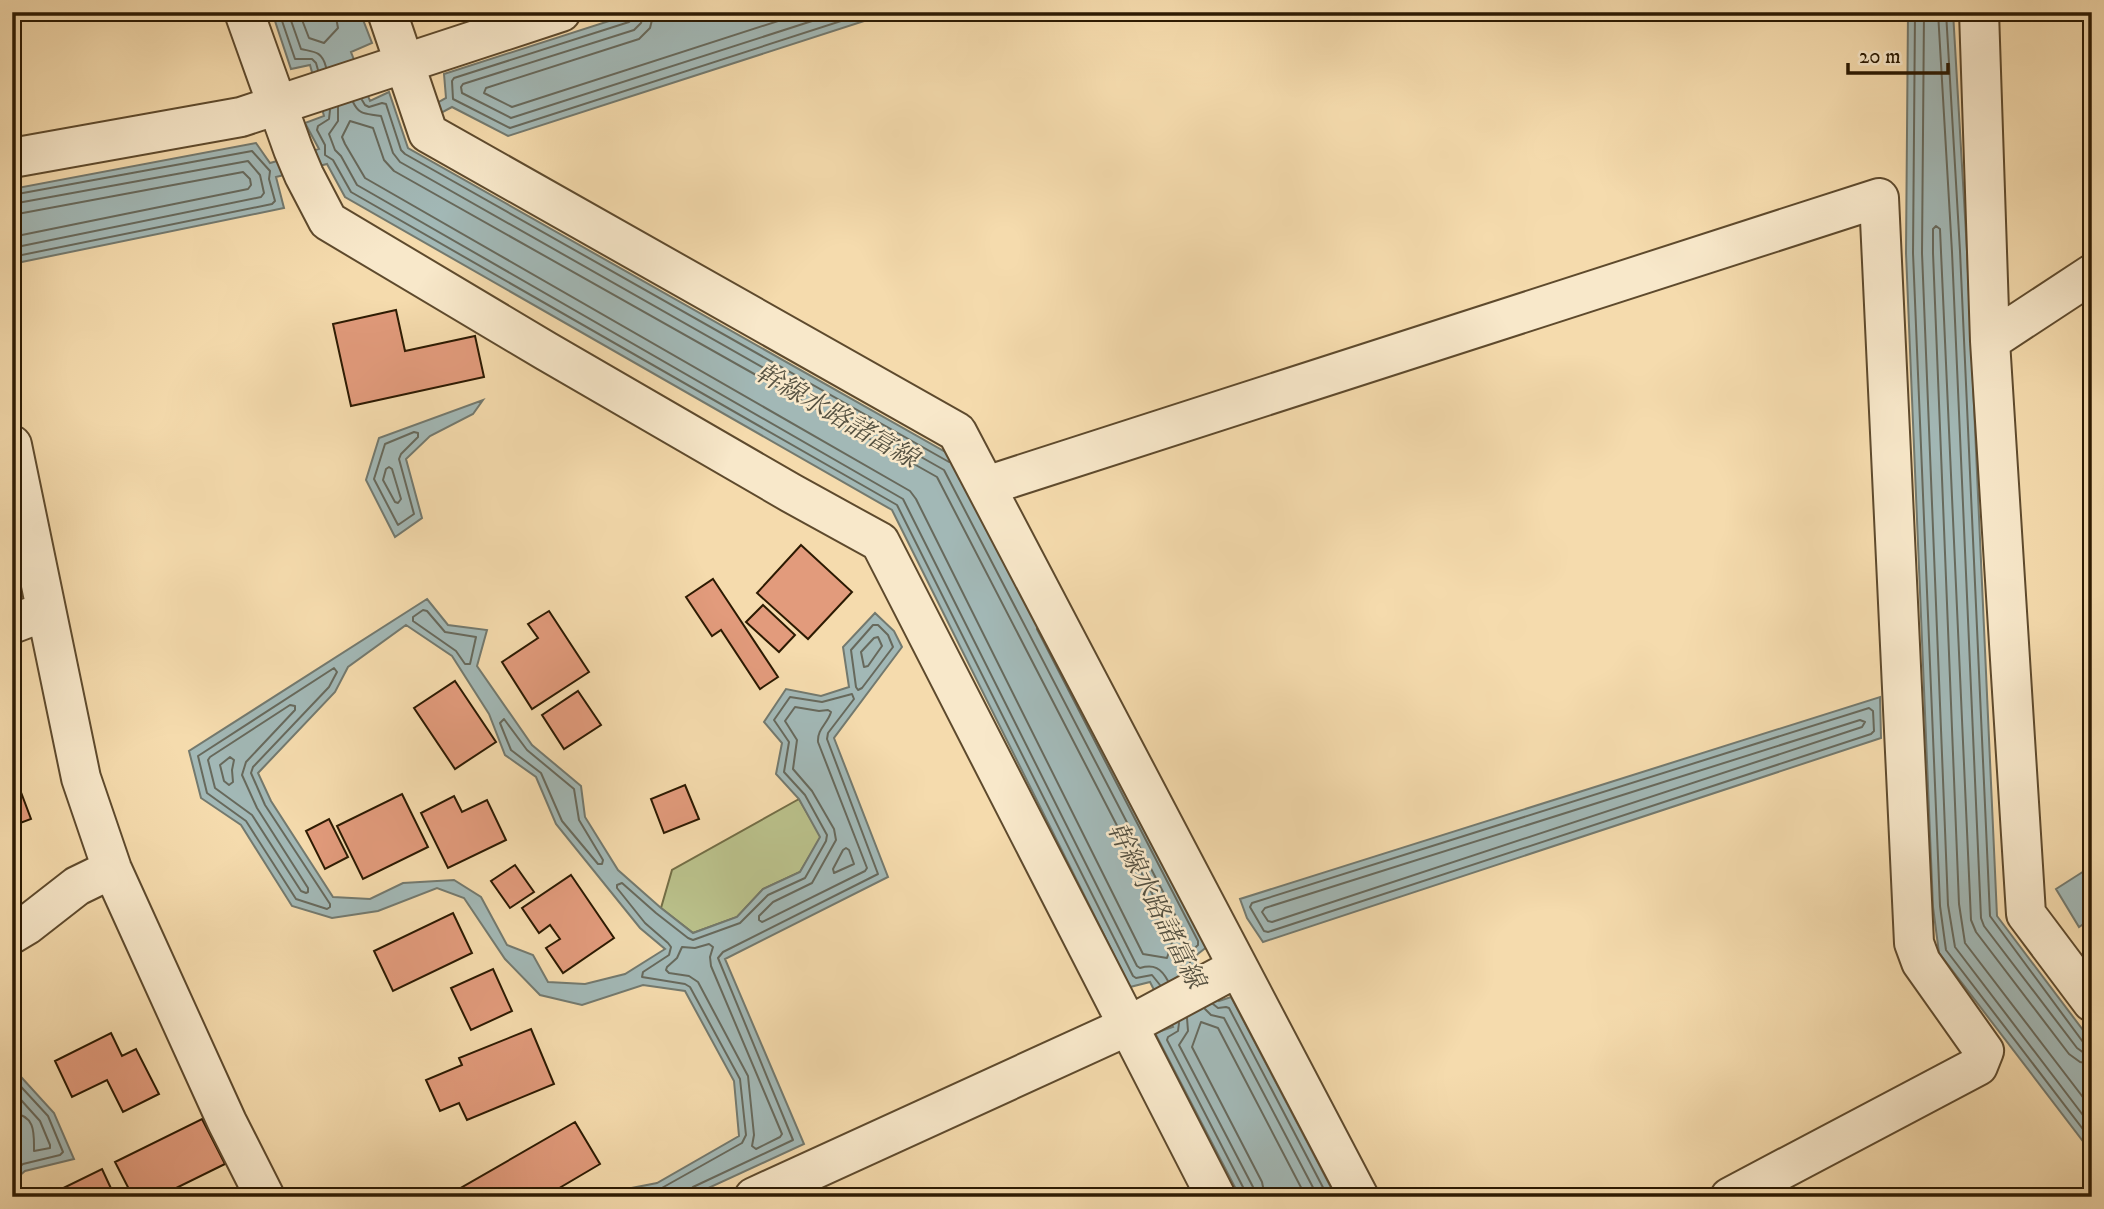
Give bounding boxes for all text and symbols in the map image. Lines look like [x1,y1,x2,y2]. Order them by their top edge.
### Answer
scale bar [1848,32,1948,76]
text: 20 m [1859,44,1901,70]
water label: 幹線水路諸富線 [749,357,926,478]
water label: 幹線水路諸富線 [1100,817,1213,997]

